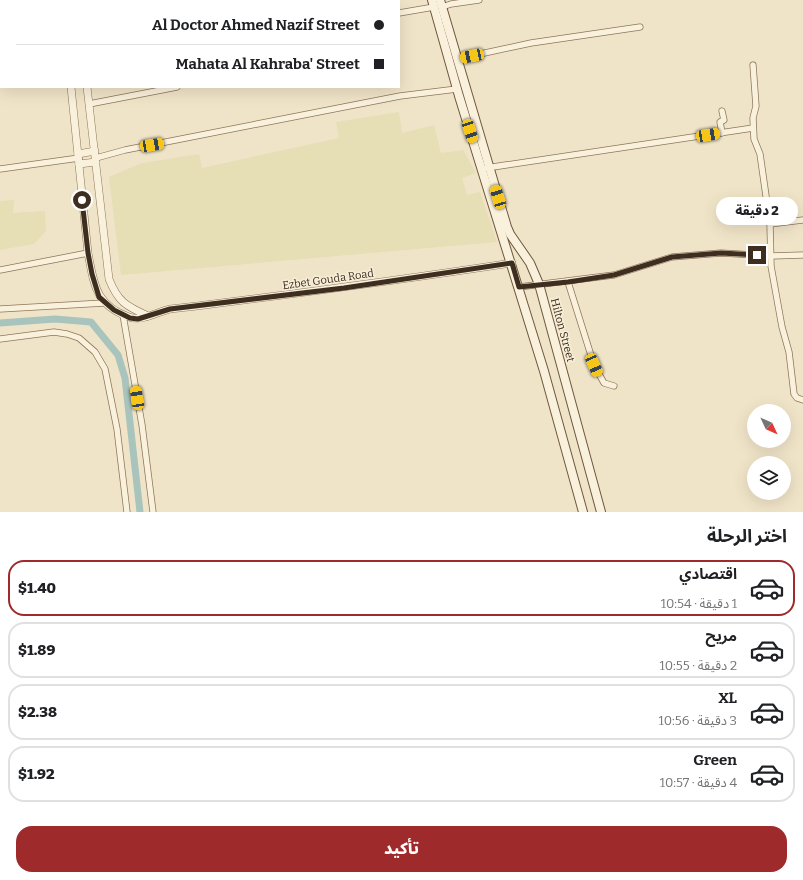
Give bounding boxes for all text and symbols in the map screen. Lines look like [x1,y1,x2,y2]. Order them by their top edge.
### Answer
text: Al Doctor Ahmed Nazif Street [152,16,360,34]
car [459,48,485,64]
text: Mahata Al Kahraba' Street [176,55,360,73]
car [461,118,479,144]
car [695,127,721,143]
car [139,137,165,153]
car [489,184,507,210]
route start [73,191,91,209]
callout: 2 دقيقة [716,197,798,225]
text: 2 دقيقة [735,203,779,218]
route end [748,246,766,264]
street label: Ezbet Gouda Road [282,267,375,292]
street label: Hilton Street [548,297,577,363]
car [584,352,604,378]
car [129,385,145,411]
north arrow [747,404,791,448]
map controls [747,404,791,500]
button: layers [747,456,791,500]
text: اختر الرحلة [707,525,787,547]
text: اقتصادي [679,565,737,583]
icon: car [749,570,785,606]
text: $1.40 [18,579,56,597]
text: 1 دقيقة · 10:54 [661,596,737,611]
text: مريح [705,627,737,645]
icon: car [749,632,785,668]
text: $1.89 [18,641,55,659]
text: 2 دقيقة · 10:55 [660,658,737,673]
text: XL [718,689,737,707]
icon: car [749,694,785,730]
text: $2.38 [18,703,57,721]
text: 3 دقيقة · 10:56 [658,713,737,728]
text: Green [693,751,737,769]
icon: car [749,756,785,792]
text: $1.92 [18,765,55,783]
text: 4 دقيقة · 10:57 [660,775,737,790]
button: تأكيد [16,826,787,872]

